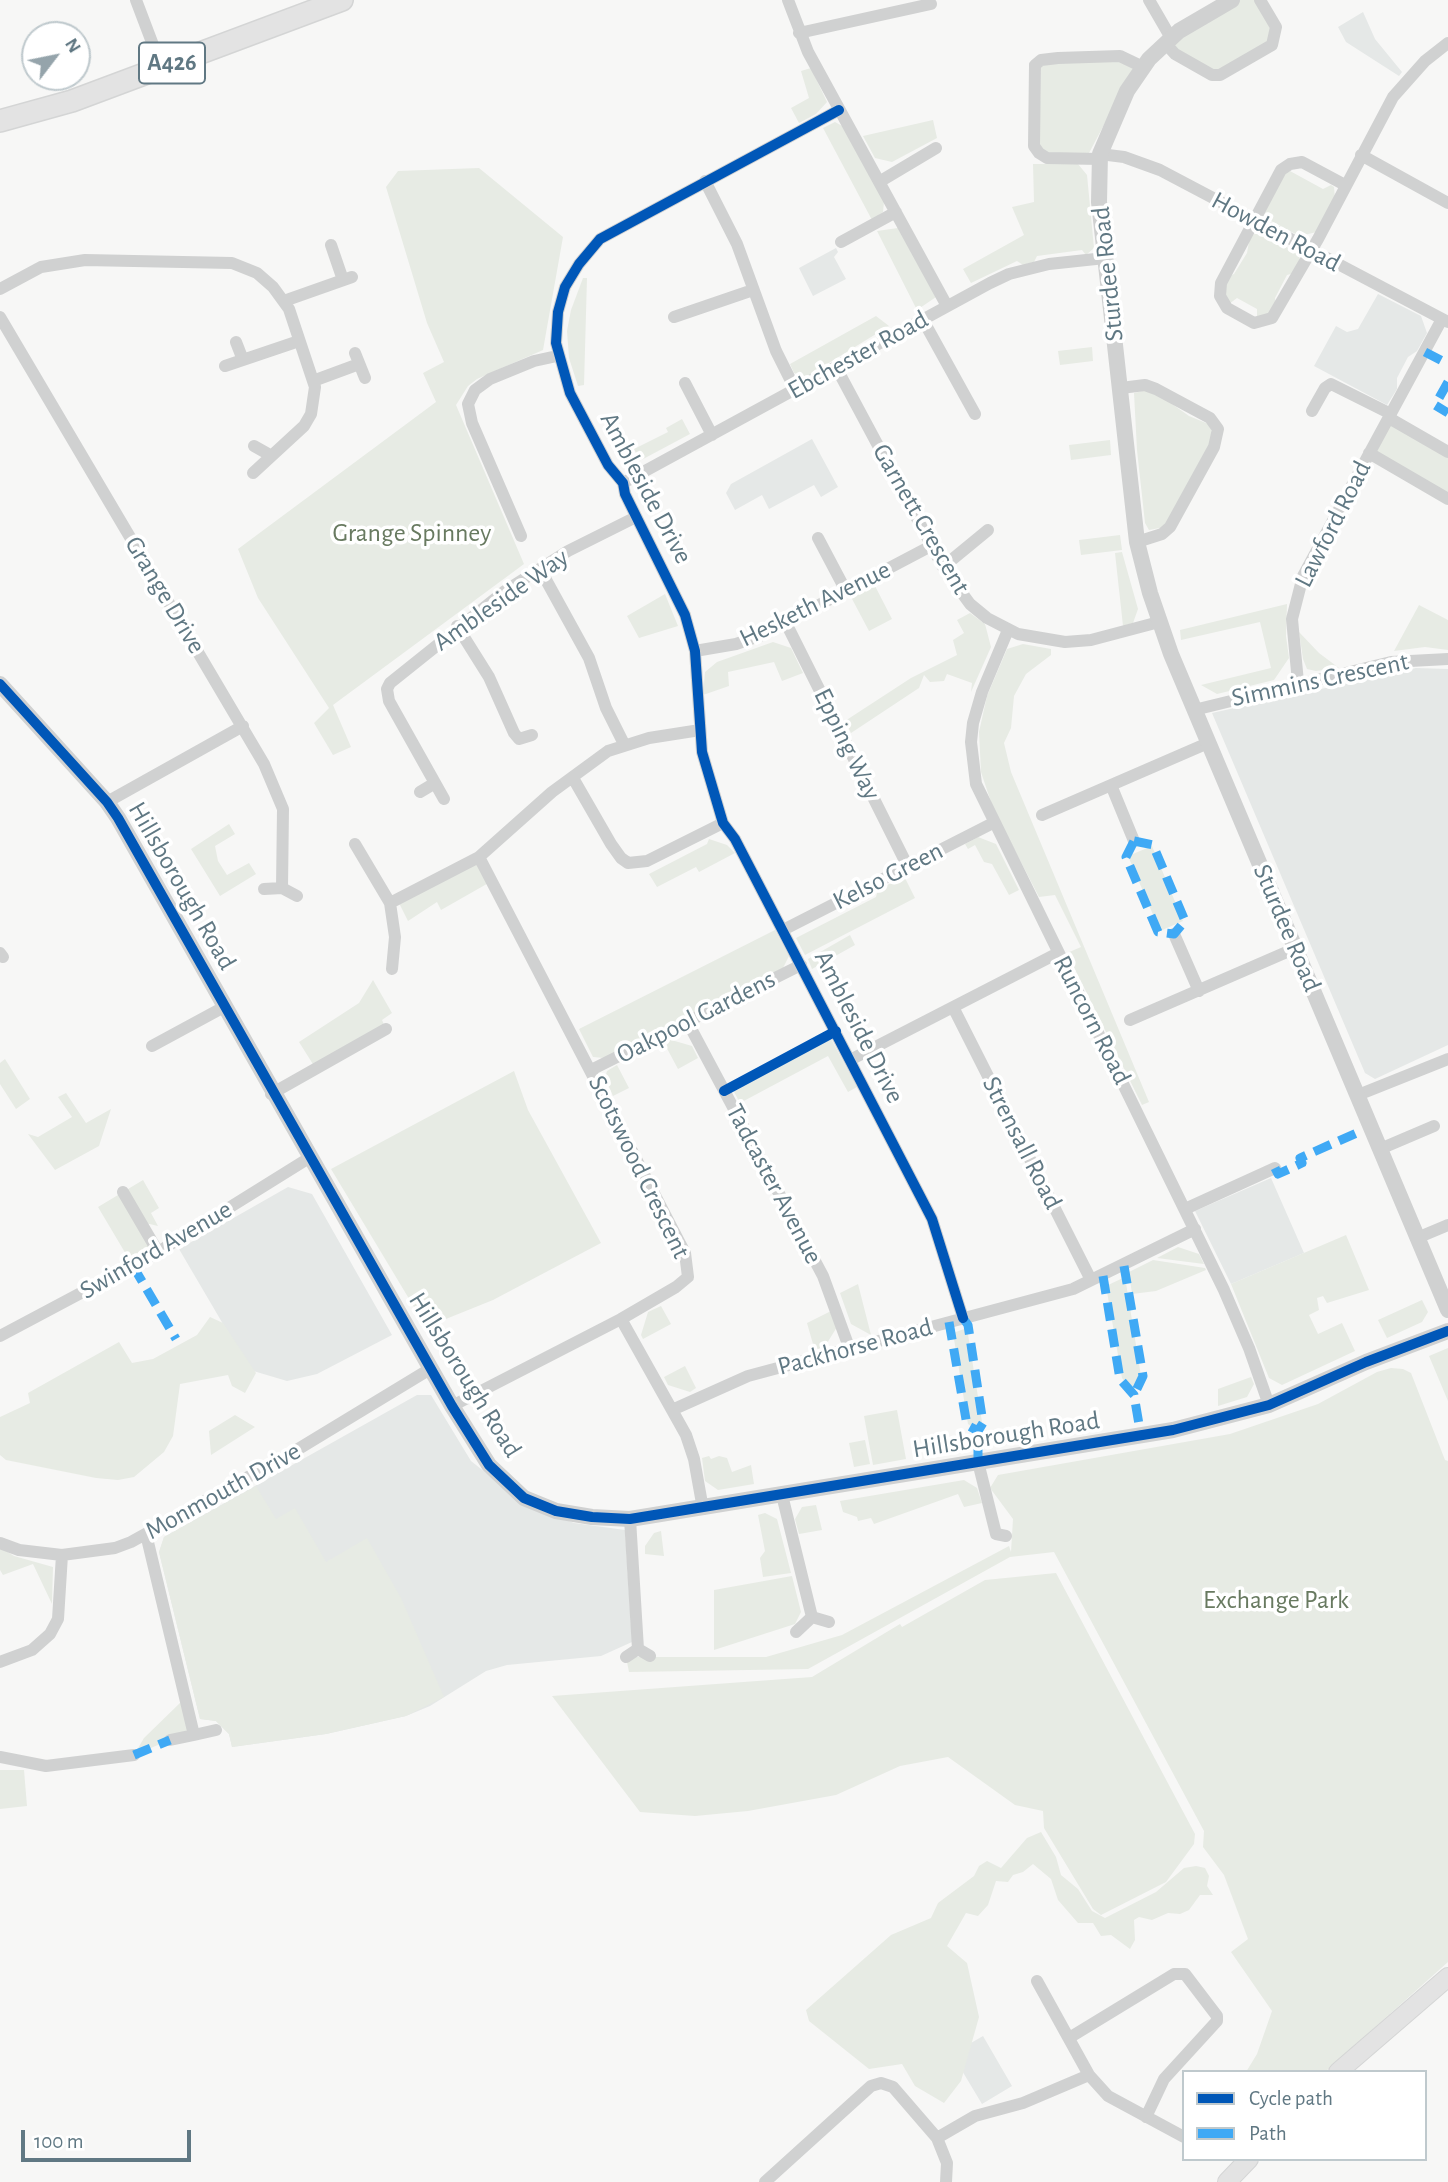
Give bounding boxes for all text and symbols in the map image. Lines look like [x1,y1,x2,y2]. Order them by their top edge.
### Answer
north arrow [21,21,91,91]
text: N [61,35,84,56]
road number: A426 [139,42,205,84]
street label: Howden Road [1206,185,1346,279]
street label: Sturdee Road [1085,205,1131,343]
street label: Ebchester Road [783,304,933,406]
street label: Ambleside Drive [593,407,699,569]
street label: Garnett Crescent [865,438,977,600]
street label: Lawford Road [1288,456,1378,592]
park label: Grange Spinney [333,517,491,549]
street label: Grange Drive [118,531,212,659]
street label: Ambleside Way [428,542,574,658]
street label: Hesketh Avenue [734,554,896,654]
street label: Simmins Crescent [1229,646,1411,714]
street label: Epping Way [807,683,887,805]
street label: Hillsborough Road [121,796,243,976]
street label: Kelso Green [828,835,948,917]
street label: Sturdee Road [1246,860,1328,996]
street label: Ambleside Drive [807,945,911,1109]
street label: Runcorn Road [1046,950,1138,1090]
street label: Oakpool Gardens [611,964,781,1070]
street label: Scotswood Crescent [581,1070,697,1264]
street label: Strensall Road [975,1071,1069,1215]
street label: Tadcaster Avenue [719,1099,829,1269]
street label: Swinford Avenue [74,1194,238,1306]
street label: Hillsborough Road [402,1287,528,1463]
street label: Packhorse Road [774,1311,936,1383]
street label: Hillsborough Road [910,1405,1102,1465]
street label: Monmouth Drive [140,1436,306,1546]
park label: Exchange Park [1203,1584,1349,1616]
legend [1182,2070,1427,2161]
text: Cycle path [1249,2088,1333,2109]
scale bar [24,2116,194,2160]
text: Path [1249,2123,1287,2144]
text: 100 m [34,2131,84,2152]

